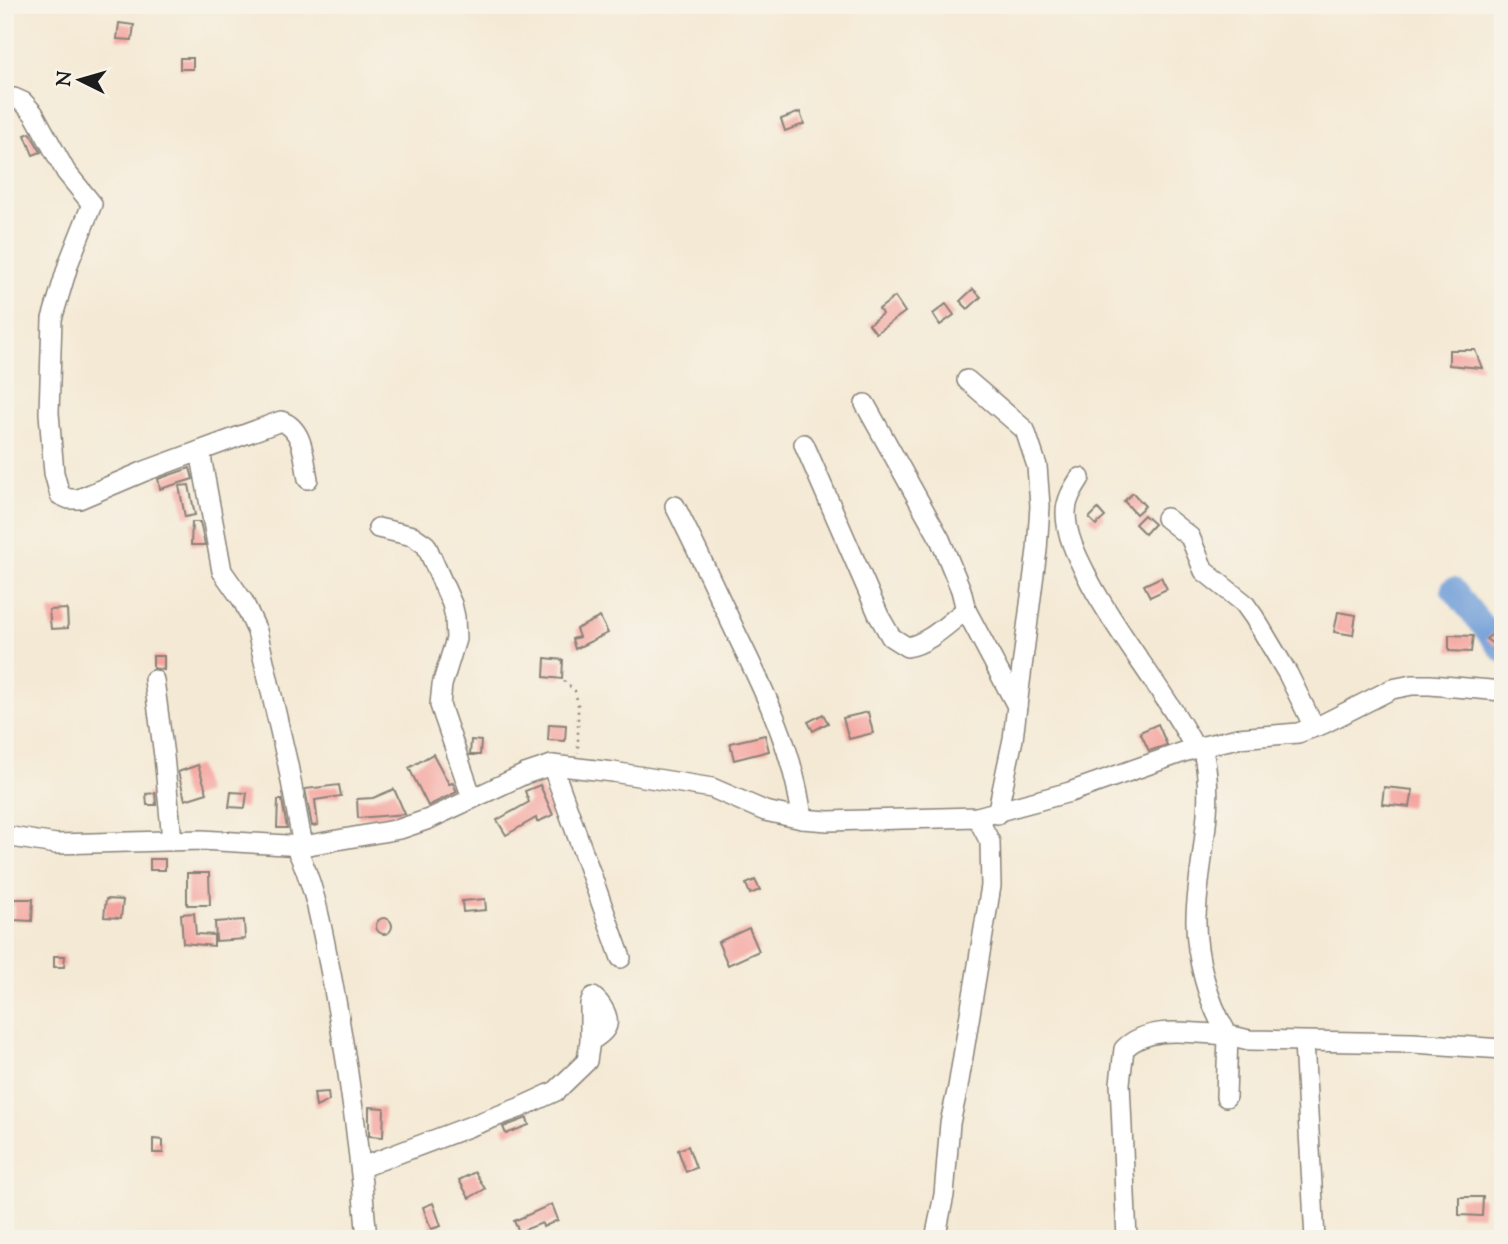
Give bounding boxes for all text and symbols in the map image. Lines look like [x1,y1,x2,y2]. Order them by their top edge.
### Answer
north arrow [46,46,116,116]
text: N [51,70,80,87]

